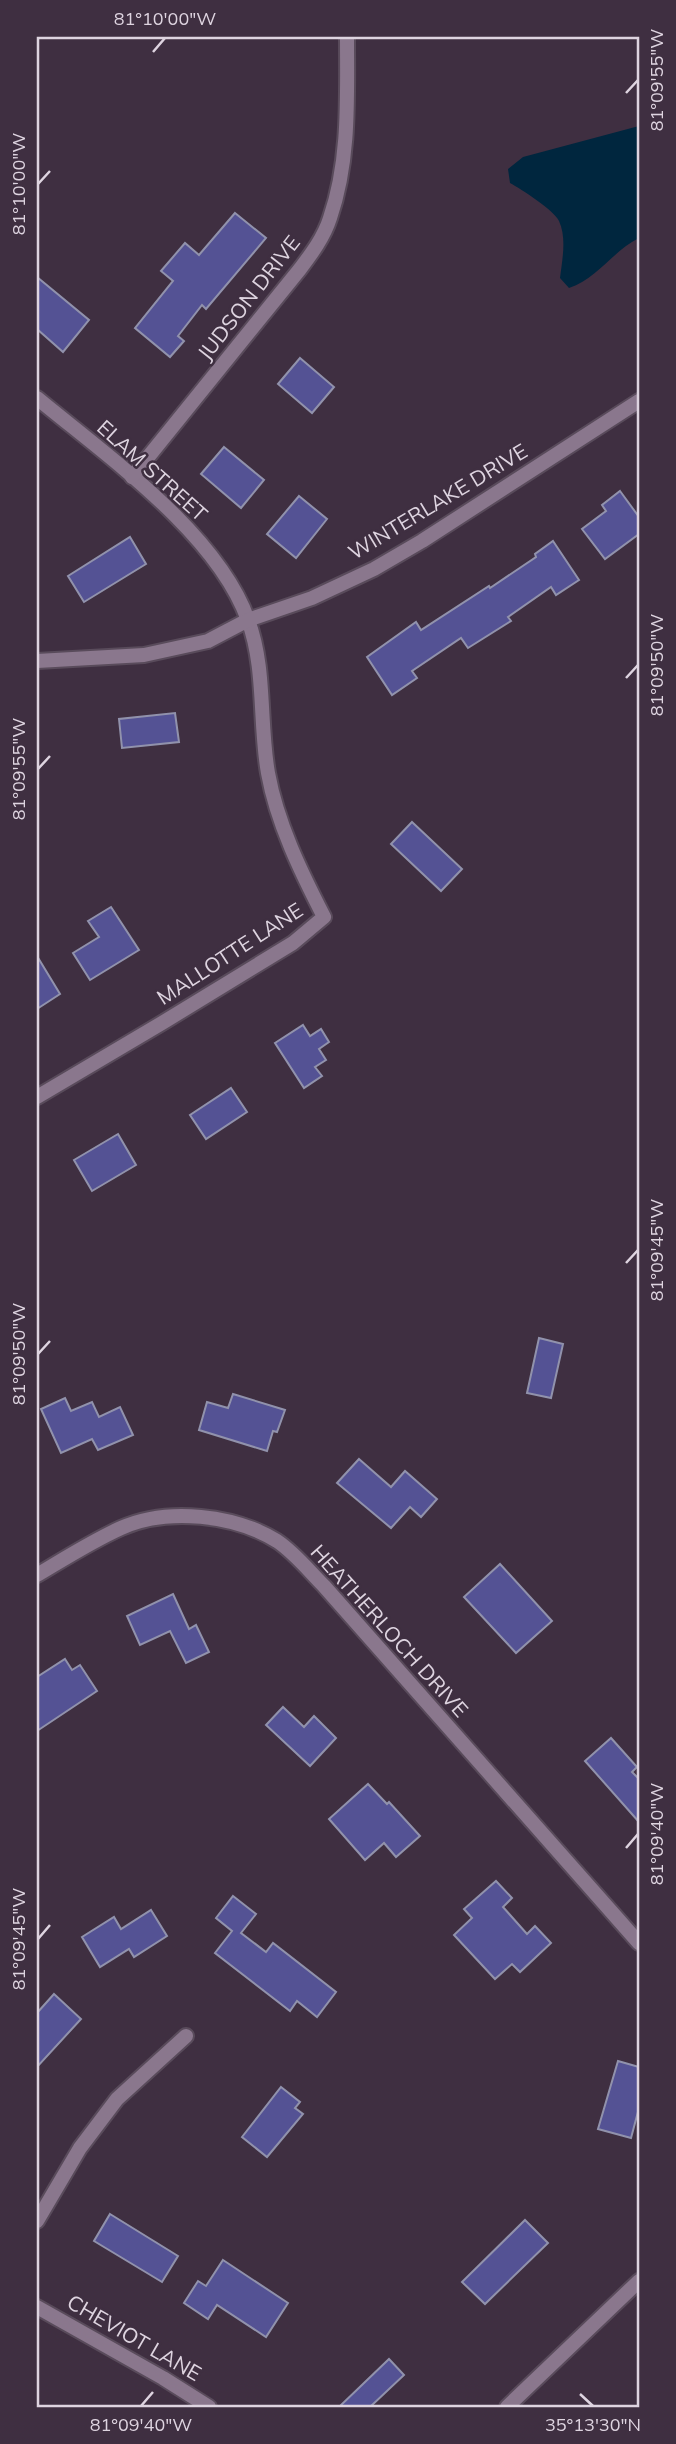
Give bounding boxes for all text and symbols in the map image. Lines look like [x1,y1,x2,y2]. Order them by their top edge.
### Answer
text: 81°10'00"W [114,7,216,30]
text: 81°09'55"W [645,29,668,131]
text: 81°10'00"W [7,133,30,235]
street label: JUDSON DRIVE [191,230,305,365]
street label: ELAM STREET [92,414,213,527]
street label: WINTERLAKE DRIVE [343,437,532,565]
text: 81°09'50"W [645,614,668,716]
text: 81°09'55"W [7,718,30,820]
street label: MALLOTTE LANE [152,896,307,1010]
text: 81°09'45"W [645,1199,668,1301]
text: 81°09'50"W [7,1303,30,1405]
street label: HEATHERLOCH DRIVE [305,1539,474,1722]
text: 81°09'40"W [645,1783,668,1885]
text: 81°09'45"W [7,1888,30,1990]
street label: CHEVIOT LANE [63,2288,206,2386]
text: 81°09'40"W [90,2413,192,2436]
text: 35°13'30"N [545,2413,641,2436]

